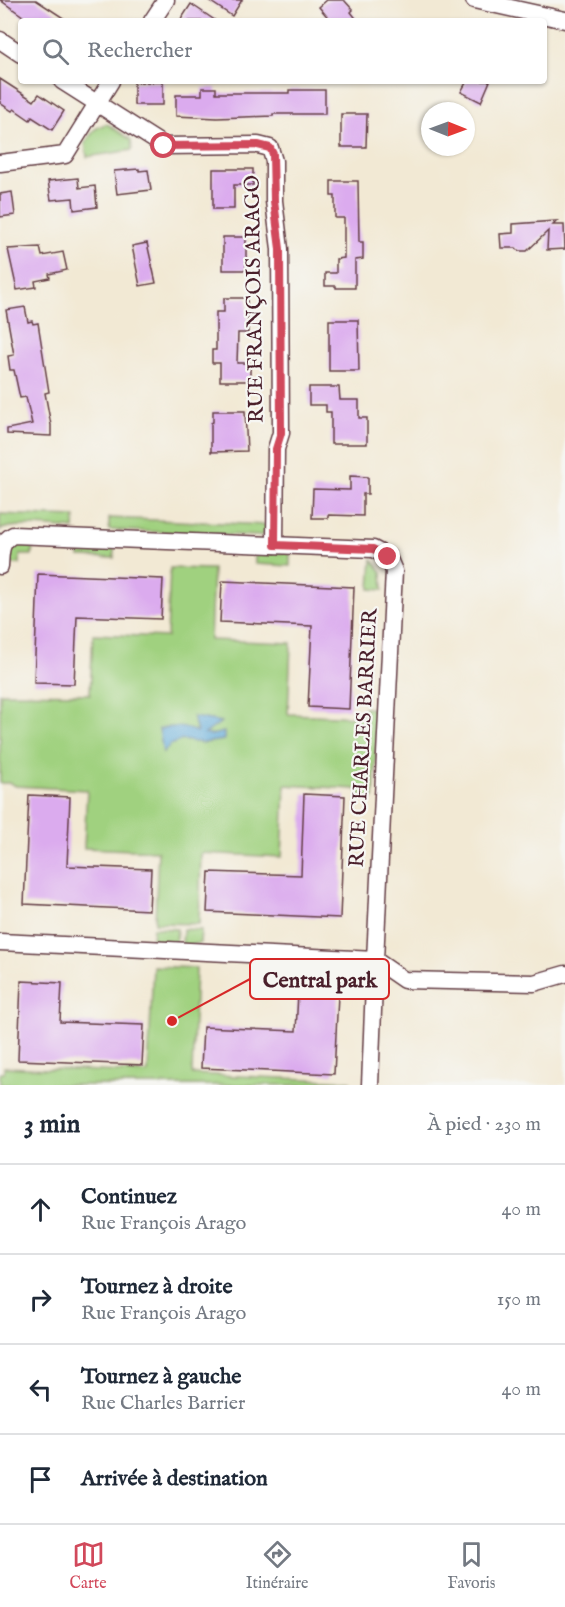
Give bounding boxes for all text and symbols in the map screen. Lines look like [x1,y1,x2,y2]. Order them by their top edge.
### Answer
search box [18,18,547,84]
icon: search [39,35,72,68]
text: Rechercher [87,37,192,65]
north arrow [421,102,475,156]
route start [150,132,176,158]
street label: RUE FRANÇOIS ARAGO [239,175,271,423]
route end [374,543,400,569]
street label: RUE CHARLES BARRIER [344,607,384,868]
callout: Central park [250,959,389,999]
text: Central park [263,967,379,995]
text: 3 min [24,1108,80,1141]
text: À pied · 230 m [428,1112,541,1137]
text: Continuez [81,1183,177,1211]
icon: ahead [24,1193,57,1226]
text: 40 m [502,1197,541,1222]
text: Rue François Arago [81,1211,246,1236]
text: Tournez à droite [81,1273,232,1301]
icon: right [24,1283,57,1316]
text: 150 m [497,1287,541,1312]
text: Rue François Arago [81,1301,246,1326]
text: Tournez à gauche [81,1363,241,1391]
icon: left [24,1373,57,1406]
text: 40 m [502,1377,541,1402]
text: Rue Charles Barrier [81,1391,245,1416]
icon: arrive [24,1463,57,1496]
text: Arrivée à destination [81,1465,268,1493]
tab: Carte [70,1538,107,1594]
tab: Itinéraire [246,1538,308,1594]
tab: Favoris [447,1538,495,1594]

